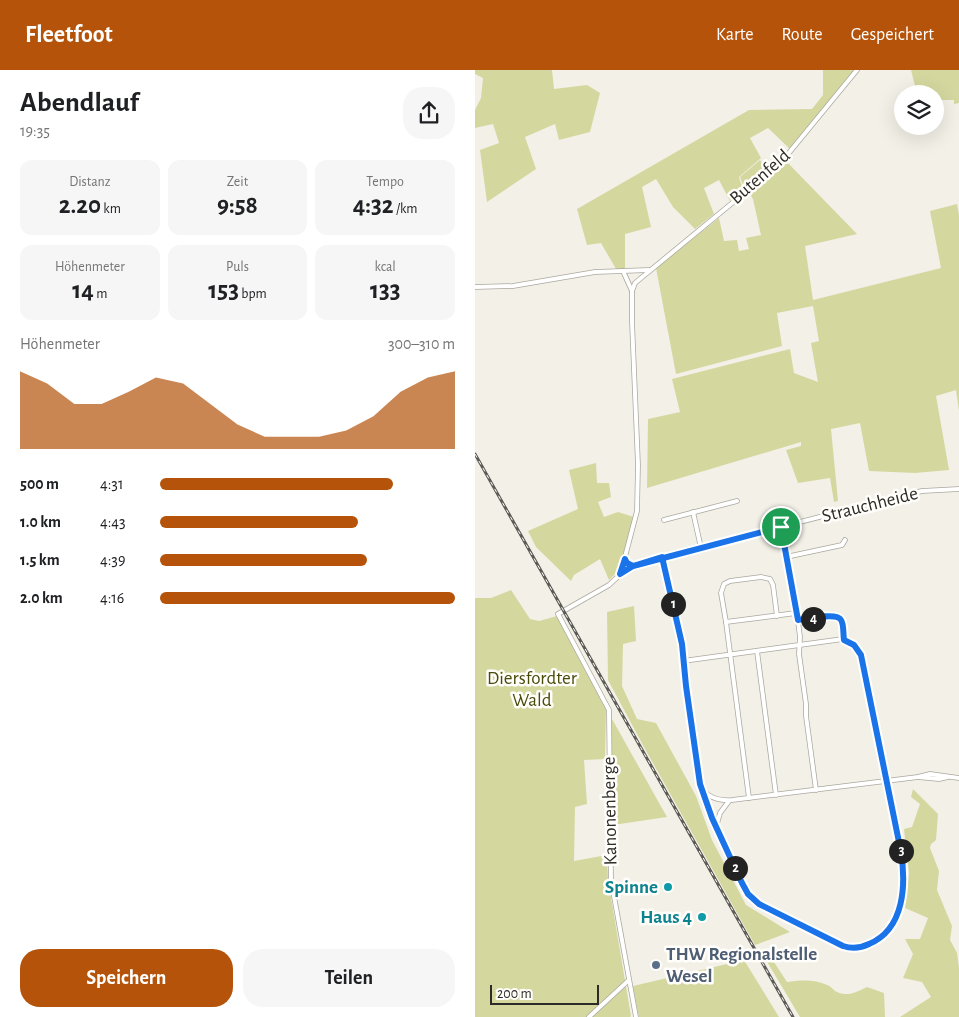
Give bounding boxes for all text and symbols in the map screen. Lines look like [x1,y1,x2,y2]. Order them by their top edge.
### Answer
text: Fleetfoot [25,23,113,47]
text: Karte [716,26,753,44]
text: Route [781,26,823,44]
text: Gespeichert [851,26,934,44]
map controls [894,85,944,135]
button: layers [894,85,944,135]
button: share [403,87,455,139]
text: Abendlauf [20,89,139,117]
text: 19:35 [20,123,50,139]
street label: Butenfeld [726,146,794,208]
text: Distanz [69,175,111,189]
text: Zeit [227,175,248,189]
text: Tempo [366,175,404,189]
text: 2.20 [59,193,101,218]
text: 9:58 [217,193,258,218]
text: 4:32 [353,193,394,218]
text: km [101,202,121,216]
text: /km [394,202,418,216]
text: Höhenmeter [55,260,125,274]
text: Puls [226,260,249,274]
text: kcal [374,260,396,274]
text: 14 [72,278,94,303]
text: 153 [208,278,239,303]
text: 133 [370,278,400,303]
text: m [94,287,107,301]
text: bpm [239,287,267,301]
text: Höhenmeter [20,336,100,352]
text: 300–310 m [388,336,455,352]
text: 500 m [20,476,59,492]
text: 4:31 [100,476,123,492]
street label: Strauchheide [820,484,920,526]
pin [760,506,802,548]
icon: arrive [767,513,795,541]
text: 1.0 km [20,514,61,530]
text: 4:43 [100,514,126,530]
text: 1.5 km [20,552,60,568]
text: 4:39 [100,552,125,568]
text: 2.0 km [20,590,63,606]
text: 4:16 [100,590,124,606]
pin: 1 [661,592,685,616]
text: 1 [671,597,676,611]
pin: 4 [801,606,825,632]
text: 4 [810,612,817,626]
park label: Diersfordter Wald [487,669,577,710]
street label: Kanonenberge [600,756,620,866]
pin: 3 [889,838,913,864]
text: 3 [898,844,905,858]
pin: 2 [723,856,747,880]
text: 2 [732,861,739,875]
place label: Spinne [605,878,658,897]
marker: Spinne [662,881,674,893]
place label: Haus 4 [640,908,692,927]
marker: Haus 4 [696,911,708,923]
place label: THW Regionalstelle Wesel [666,945,817,986]
button: Speichern [20,949,233,1007]
button: Teilen [243,949,455,1007]
marker: THW Regionalstelle Wesel [650,959,662,971]
scale bar [490,982,599,1005]
text: 200 m [497,987,532,1001]

